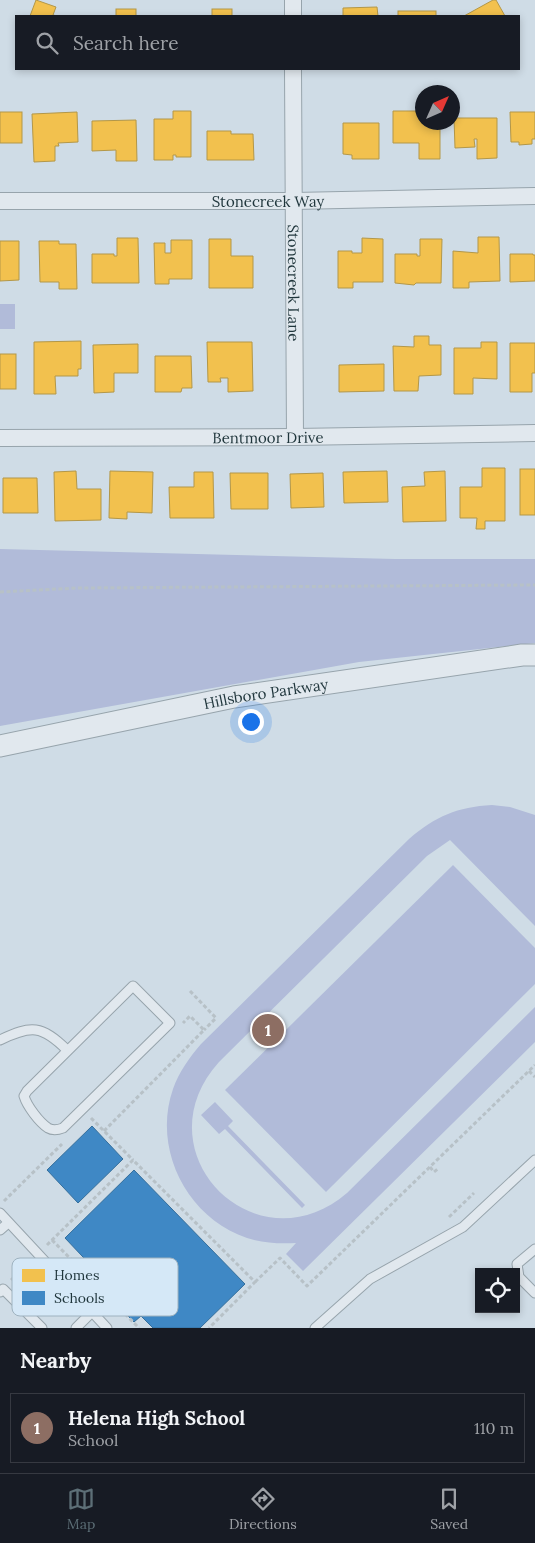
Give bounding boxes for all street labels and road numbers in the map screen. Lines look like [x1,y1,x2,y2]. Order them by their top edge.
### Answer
street label: Stonecreek Way [212,191,325,211]
street label: Stonecreek Lane [284,225,304,341]
street label: Bentmoor Drive [212,427,324,447]
street label: Hillsboro Parkway [202,674,330,713]

